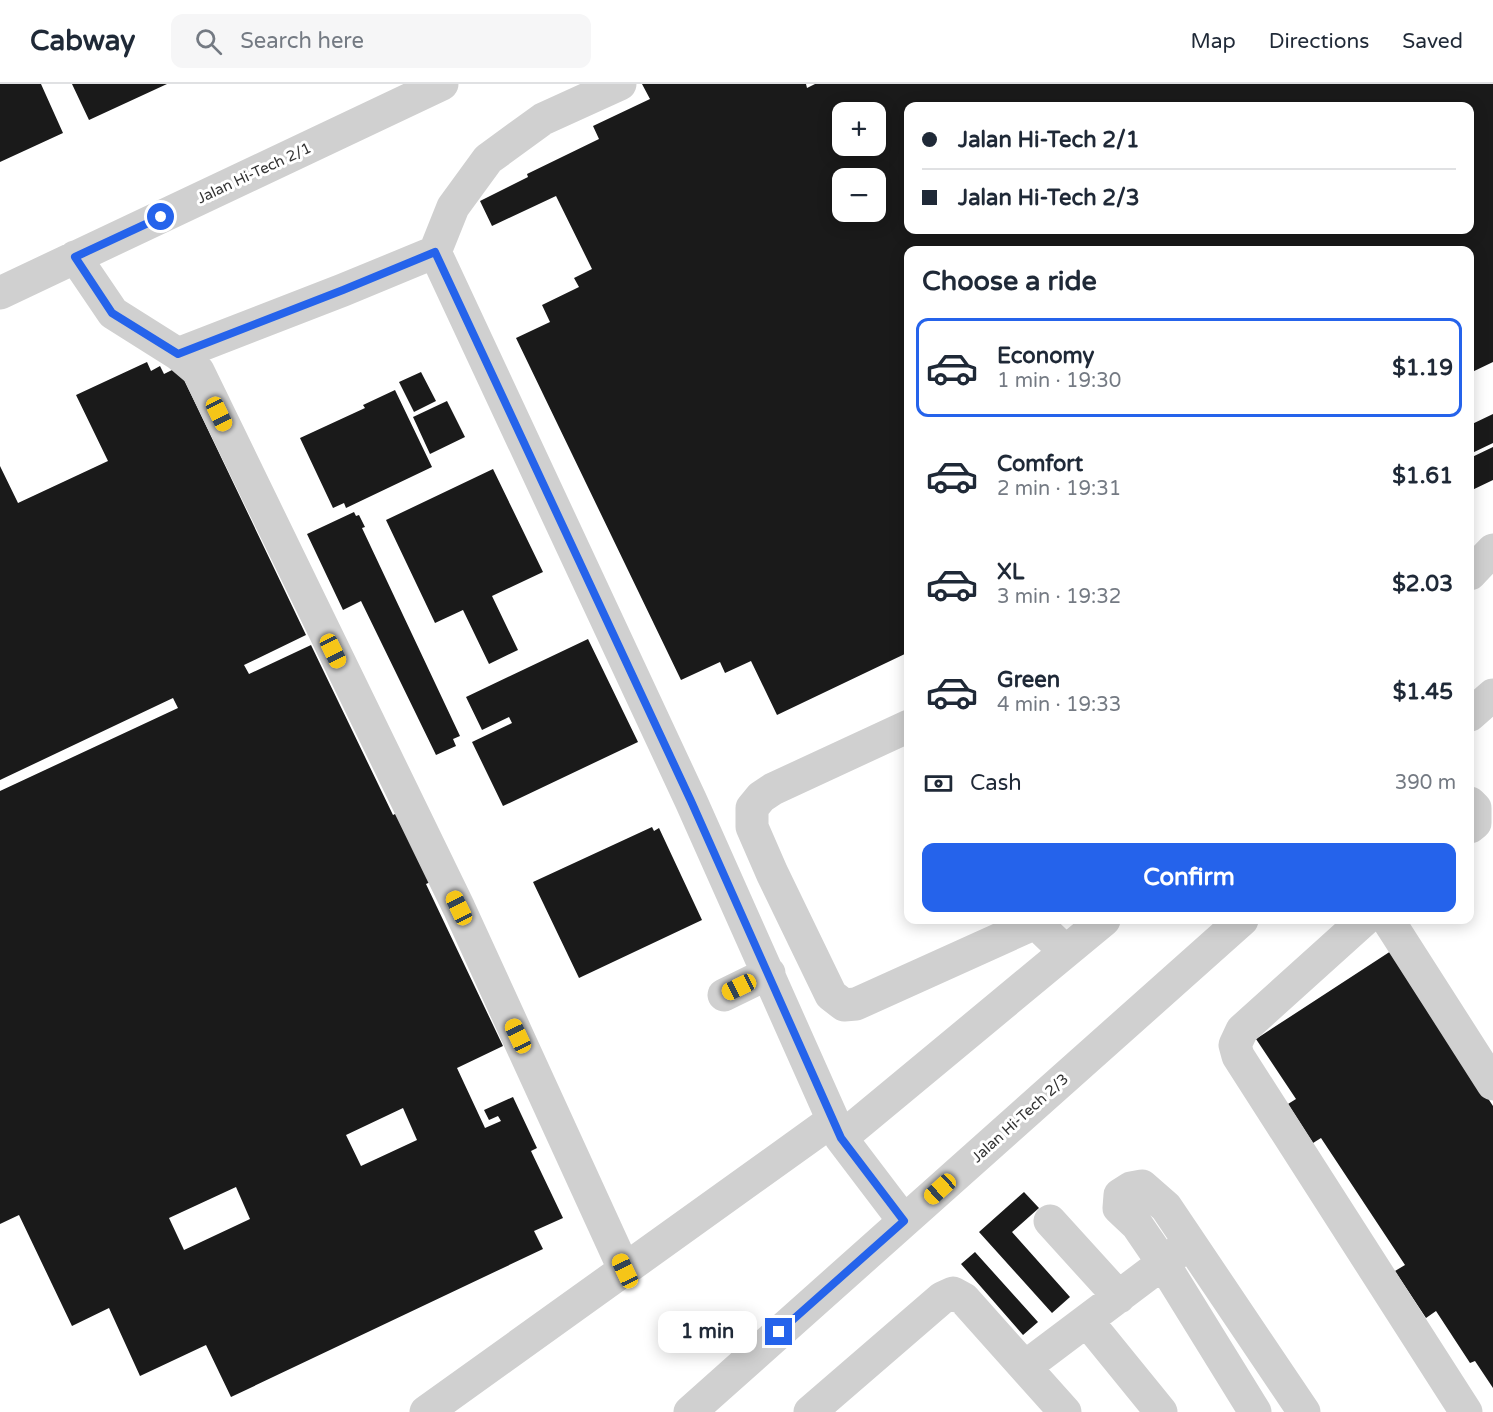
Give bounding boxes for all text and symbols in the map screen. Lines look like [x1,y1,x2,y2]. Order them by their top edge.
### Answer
search box [171,14,591,68]
text: Cabway [30,24,135,58]
icon: search [192,25,225,58]
text: Search here [240,28,364,54]
text: Map [1190,29,1236,54]
text: Directions [1269,29,1369,54]
text: Saved [1402,29,1463,54]
map controls [832,102,886,222]
button: + [832,102,886,156]
text: Jalan Hi-Tech 2/1 [958,127,1140,153]
street label: Jalan Hi-Tech 2/1 [194,139,314,207]
button: − [832,168,886,222]
text: Jalan Hi-Tech 2/3 [958,185,1140,211]
route start [147,203,174,230]
text: Choose a ride [922,265,1097,298]
icon: car [925,341,979,395]
text: Economy [997,343,1094,369]
text: $1.19 [1392,355,1453,381]
text: 1 min · 19:30 [997,369,1121,393]
car [203,394,235,434]
icon: car [925,449,979,503]
text: Comfort [997,451,1083,477]
text: $1.61 [1392,463,1453,489]
text: 2 min · 19:31 [997,477,1121,501]
icon: car [925,557,979,611]
text: XL [997,559,1024,585]
text: $2.03 [1392,571,1453,597]
text: 3 min · 19:32 [997,585,1121,609]
car [317,631,349,671]
icon: car [925,665,979,719]
text: Green [997,667,1060,693]
text: $1.45 [1393,679,1453,705]
text: 4 min · 19:33 [997,693,1121,717]
icon: cash [922,767,955,800]
text: Cash [970,770,1022,796]
text: 390 m [1395,771,1456,795]
button: Confirm [922,843,1456,912]
car [443,888,475,928]
car [719,971,759,1003]
car [502,1016,534,1056]
street label: Jalan Hi-Tech 2/3 [968,1070,1072,1166]
car [921,1170,959,1208]
car [609,1251,641,1291]
callout: 1 min [659,1311,758,1353]
route end [765,1318,792,1345]
text: 1 min [681,1320,734,1344]

